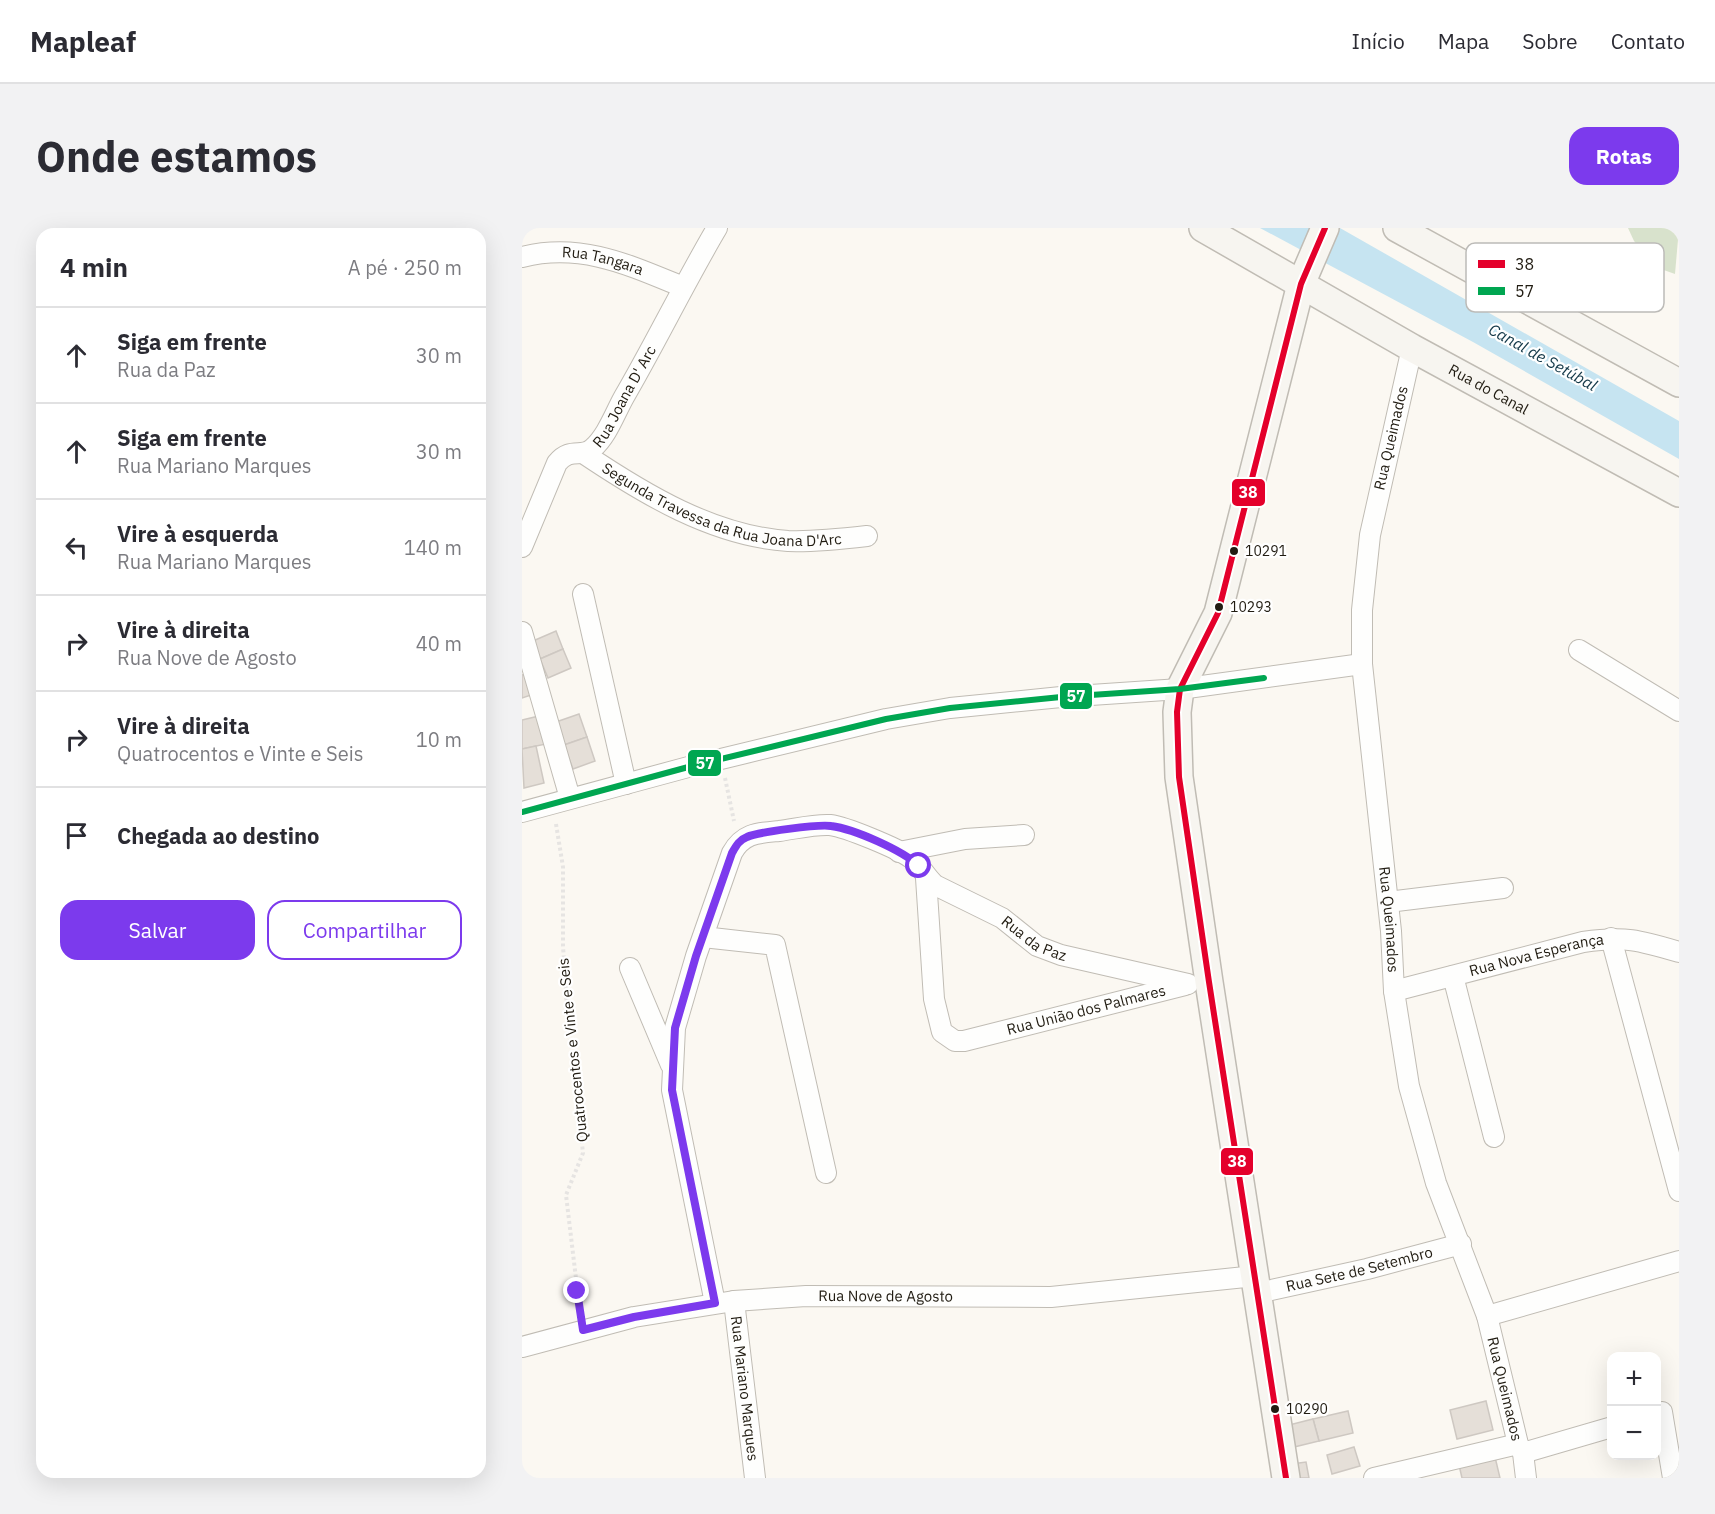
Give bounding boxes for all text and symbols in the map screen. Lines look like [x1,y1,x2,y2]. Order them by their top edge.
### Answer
text: Mapleaf [30,23,136,60]
text: Início [1352,27,1405,55]
text: Mapa [1438,27,1489,55]
text: Sobre [1522,27,1578,55]
text: Contato [1611,27,1685,55]
button: Rotas [1569,127,1679,185]
text: Onde estamos [36,129,317,184]
street label: Rua Tangara [562,242,646,279]
legend [1466,243,1664,312]
text: 4 min [60,250,128,284]
text: A pé · 250 m [348,254,462,281]
text: 38 [1515,254,1534,274]
text: 57 [1515,281,1534,301]
water label: Canal de Setúbal [1485,319,1601,395]
text: Siga em frente [117,327,267,356]
icon: ahead [60,339,93,372]
text: 30 m [416,342,462,369]
street label: Rua Joana D' Arc [588,342,660,451]
text: Rua da Paz [117,356,215,383]
street label: Rua do Canal [1445,360,1532,419]
street label: Rua Queimados [1369,384,1412,492]
text: Siga em frente [117,423,267,452]
icon: ahead [60,435,93,468]
text: 30 m [416,438,462,465]
text: Rua Mariano Marques [117,452,312,479]
street label: Segunda Travessa da Rua Joana D'Arc [599,458,843,550]
line badge: 38 [1231,478,1266,507]
text: 38 [1238,482,1258,502]
text: Vire à esquerda [117,519,279,548]
icon: left [60,531,93,564]
text: 140 m [404,534,462,561]
place label: 10291 [1245,542,1287,560]
marker: 10291 [1228,545,1240,557]
text: Rua Mariano Marques [117,548,312,575]
place label: 10293 [1230,598,1272,616]
marker: 10293 [1213,601,1225,613]
text: Vire à direita [117,615,250,644]
icon: right [60,627,93,660]
text: 40 m [416,630,462,657]
text: Rua Nove de Agosto [117,644,297,671]
line badge: 57 [1059,682,1093,710]
text: 57 [1066,686,1086,706]
text: Vire à direita [117,711,250,740]
icon: right [60,723,93,756]
text: 10 m [416,726,462,753]
text: Quatrocentos e Vinte e Seis [117,740,363,767]
line badge: 57 [687,749,722,777]
text: 57 [695,753,715,773]
icon: arrive [60,819,93,852]
text: Chegada ao destino [117,821,320,850]
route start [905,852,931,878]
street label: Rua Queimados [1375,865,1403,973]
button: Salvar [60,900,255,960]
button: Compartilhar [267,900,462,960]
street label: Rua da Paz [998,911,1068,965]
street label: Rua Nova Esperança [1467,930,1605,980]
street label: Quatrocentos e Vinte e Seis [553,957,592,1143]
street label: Rua União dos Palmares [1005,980,1167,1039]
line badge: 38 [1220,1147,1254,1176]
text: 38 [1227,1151,1247,1171]
street label: Rua Sete de Setembro [1284,1242,1435,1296]
route end [563,1277,589,1303]
street label: Rua Nove de Agosto [818,1286,953,1306]
street label: Rua Mariano Marques [727,1315,763,1462]
street label: Rua Queimados [1483,1335,1527,1443]
map controls [1607,1352,1661,1460]
button: + [1607,1352,1661,1406]
place label: 10290 [1286,1400,1328,1418]
marker: 10290 [1269,1403,1281,1415]
button: − [1607,1406,1661,1460]

